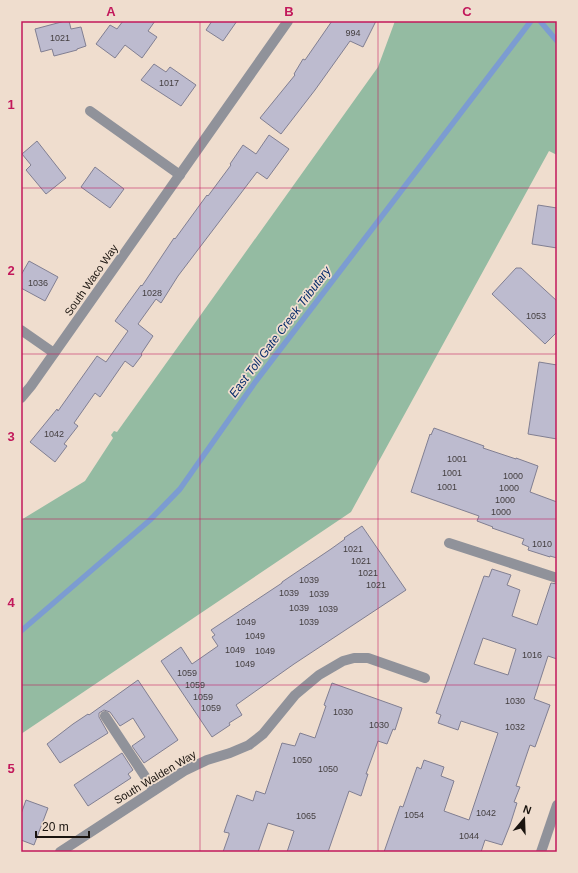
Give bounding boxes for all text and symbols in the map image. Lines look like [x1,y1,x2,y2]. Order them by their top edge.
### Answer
text: A [106,4,116,19]
text: B [284,4,294,19]
text: C [462,4,472,19]
house number: 994 [345,28,361,38]
house number: 1021 [50,33,70,43]
house number: 1017 [159,78,179,88]
text: 1 [7,97,15,112]
street label: South Waco Way [62,242,120,318]
text: 2 [7,263,15,278]
water label: East Toll Gate Creek Tributary [226,263,334,400]
house number: 1036 [28,278,48,288]
house number: 1028 [142,288,162,298]
house number: 1053 [526,311,546,321]
text: 3 [7,429,15,444]
house number: 1042 [44,429,64,439]
house number: 1001 [447,454,467,464]
house number: 1001 [442,468,462,478]
house number: 1000 [503,471,523,481]
house number: 1001 [437,482,457,492]
house number: 1000 [499,483,519,493]
house number: 1000 [495,495,515,505]
house number: 1000 [491,507,511,517]
house number: 1010 [532,539,552,549]
house number: 1021 [343,544,363,554]
house number: 1021 [351,556,371,566]
house number: 1021 [358,568,378,578]
house number: 1039 [299,575,319,585]
house number: 1021 [366,580,386,590]
house number: 1039 [279,588,299,598]
house number: 1039 [309,589,329,599]
text: 4 [7,595,15,610]
house number: 1039 [289,603,309,613]
house number: 1039 [318,604,338,614]
house number: 1049 [236,617,256,627]
house number: 1039 [299,617,319,627]
house number: 1049 [245,631,265,641]
house number: 1049 [225,645,245,655]
house number: 1049 [255,646,275,656]
house number: 1016 [522,650,542,660]
house number: 1049 [235,659,255,669]
house number: 1059 [177,668,197,678]
house number: 1059 [185,680,205,690]
house number: 1059 [193,692,213,702]
house number: 1030 [505,696,525,706]
house number: 1059 [201,703,221,713]
house number: 1030 [333,707,353,717]
house number: 1030 [369,720,389,730]
house number: 1032 [505,722,525,732]
street label: South Walden Way [112,748,199,806]
house number: 1050 [292,755,312,765]
text: 5 [7,761,15,776]
house number: 1050 [318,764,338,774]
north arrow [504,799,544,839]
text: N [522,803,533,817]
house number: 1042 [476,808,496,818]
house number: 1054 [404,810,424,820]
house number: 1065 [296,811,316,821]
scale bar [36,813,89,839]
text: 20 m [42,820,69,834]
house number: 1044 [459,831,479,841]

